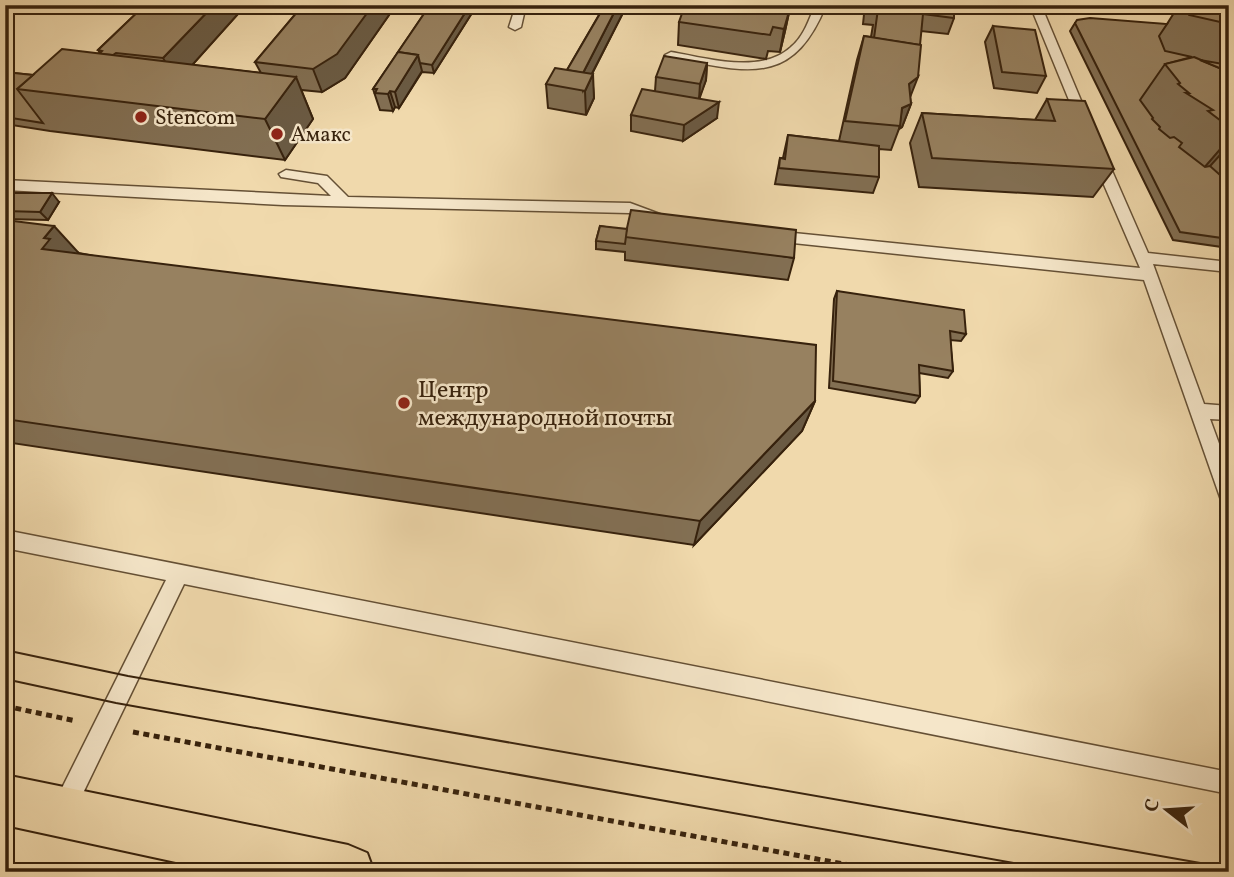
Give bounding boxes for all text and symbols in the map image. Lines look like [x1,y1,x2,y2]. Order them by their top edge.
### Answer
place label: Stencom [155,104,235,133]
marker: Stencom [133,109,149,125]
place label: Амакс [291,121,351,150]
marker: Амакс [269,126,285,142]
place label: Центр международной почты [418,374,673,436]
marker: Центр международной почты [396,395,412,411]
north arrow [1132,776,1202,846]
text: С [1138,796,1167,815]

